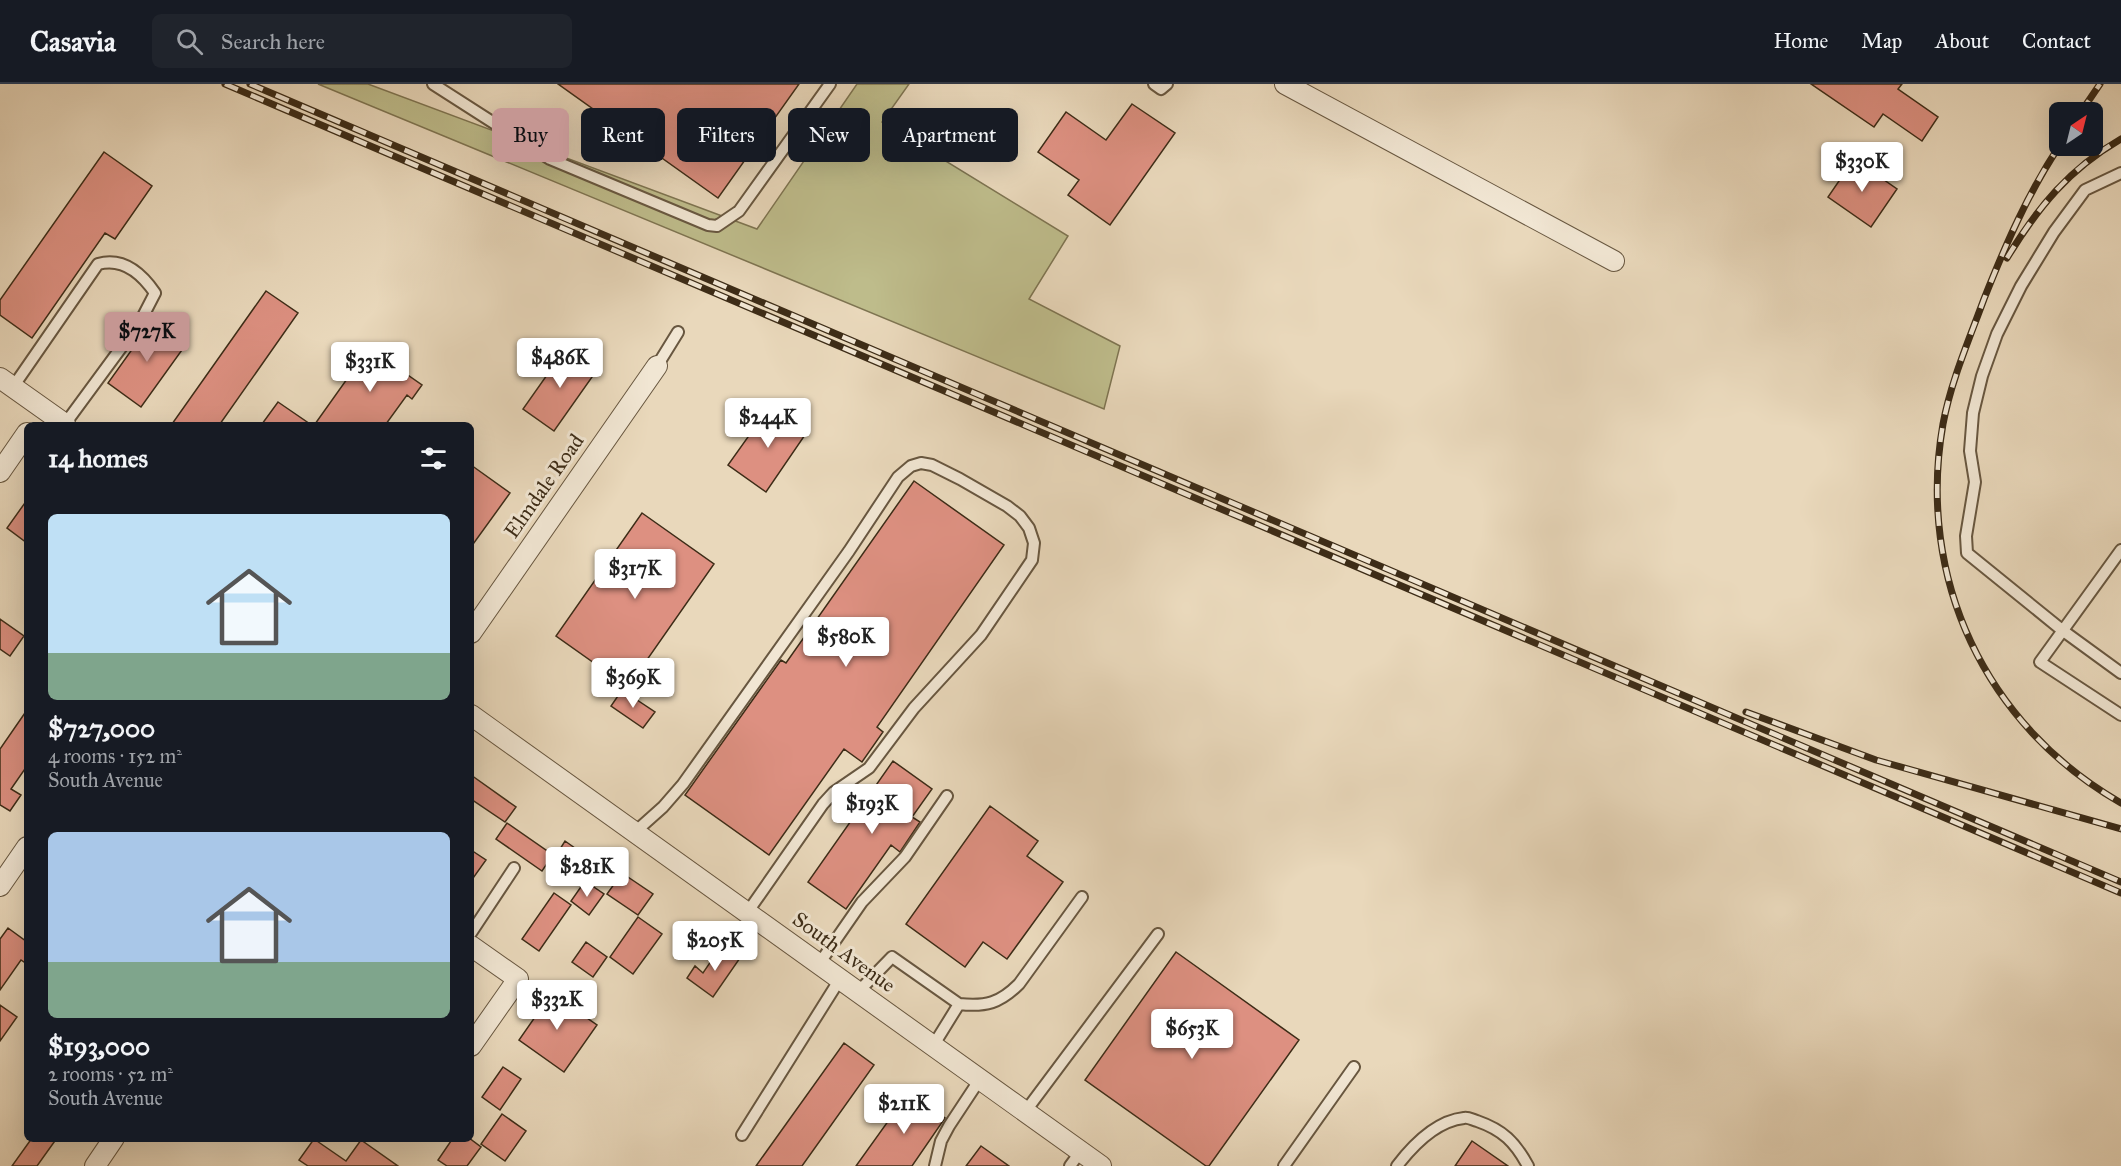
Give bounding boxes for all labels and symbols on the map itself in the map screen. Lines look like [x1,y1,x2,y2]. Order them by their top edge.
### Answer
north arrow [2049,102,2103,156]
pin: $330K [1820,142,1904,193]
pin: $727K [105,312,189,363]
pin: $486K [518,338,602,389]
pin: $331K [328,342,412,393]
pin: $244K [726,398,810,449]
street label: Elmdale Road [499,428,590,543]
pin: $317K [593,549,677,600]
pin: $580K [804,617,888,668]
pin: $369K [591,658,675,709]
pin: $193K [830,784,914,835]
pin: $281K [545,847,629,898]
street label: South Avenue [788,906,901,998]
pin: $205K [673,921,757,972]
pin: $332K [515,980,599,1031]
pin: $653K [1150,1009,1234,1060]
pin: $211K [862,1084,946,1135]

